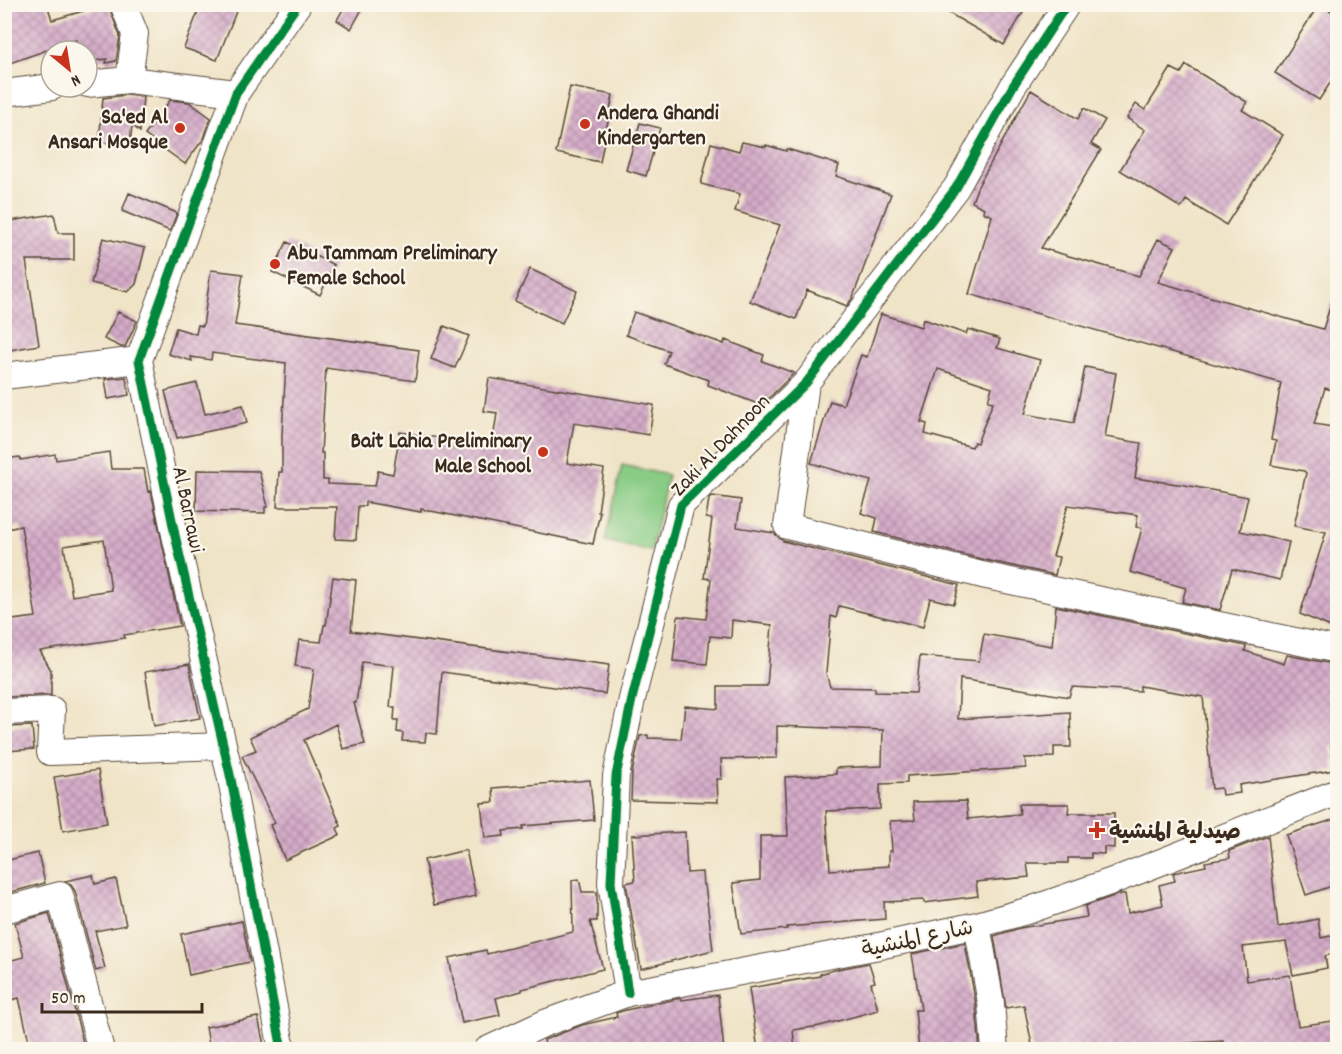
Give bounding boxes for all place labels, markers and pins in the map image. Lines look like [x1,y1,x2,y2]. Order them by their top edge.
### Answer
place label: Andera Ghandi Kindergarten [597,99,719,155]
place label: Sa'ed Al Ansari Mosque [48,103,169,159]
marker: Andera Ghandi Kindergarten [578,117,592,131]
marker: Sa'ed Al Ansari Mosque [173,121,187,135]
place label: Abu Tammam Preliminary Female School [287,239,498,295]
marker: Abu Tammam Preliminary Female School [268,257,282,271]
place label: Bait Lahia Preliminary Male School [351,427,532,483]
marker: Bait Lahia Preliminary Male School [536,445,550,459]
place label: صيدلية المنشية [1109,818,1241,849]
marker: صيدلية المنشية [1090,823,1104,837]

